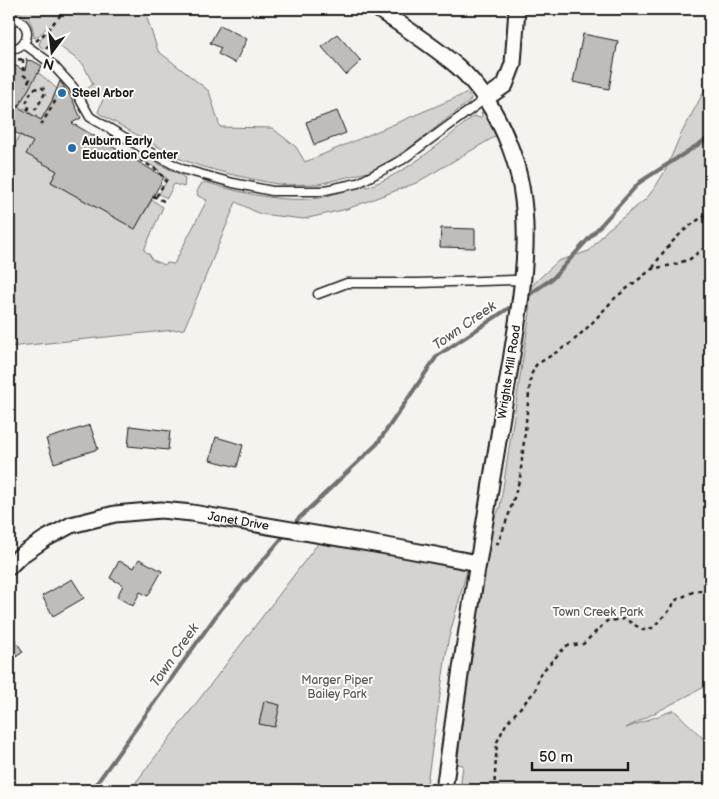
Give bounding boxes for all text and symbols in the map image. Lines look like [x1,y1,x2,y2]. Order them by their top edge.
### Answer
north arrow [28,28,78,78]
text: N [41,55,56,74]
place label: Steel Arbor [72,86,134,101]
marker: Steel Arbor [56,87,68,99]
place label: Auburn Early Education Center [81,134,178,163]
marker: Auburn Early Education Center [66,142,78,154]
water label: Town Creek [429,297,500,353]
street label: Wrights Mill Road [495,324,524,420]
street label: Janet Drive [206,509,270,534]
park label: Town Creek Park [553,605,644,620]
water label: Town Creek [146,619,203,690]
park label: Marger Piper Bailey Park [301,673,373,702]
scale bar [532,739,628,771]
text: 50 m [539,748,573,767]

